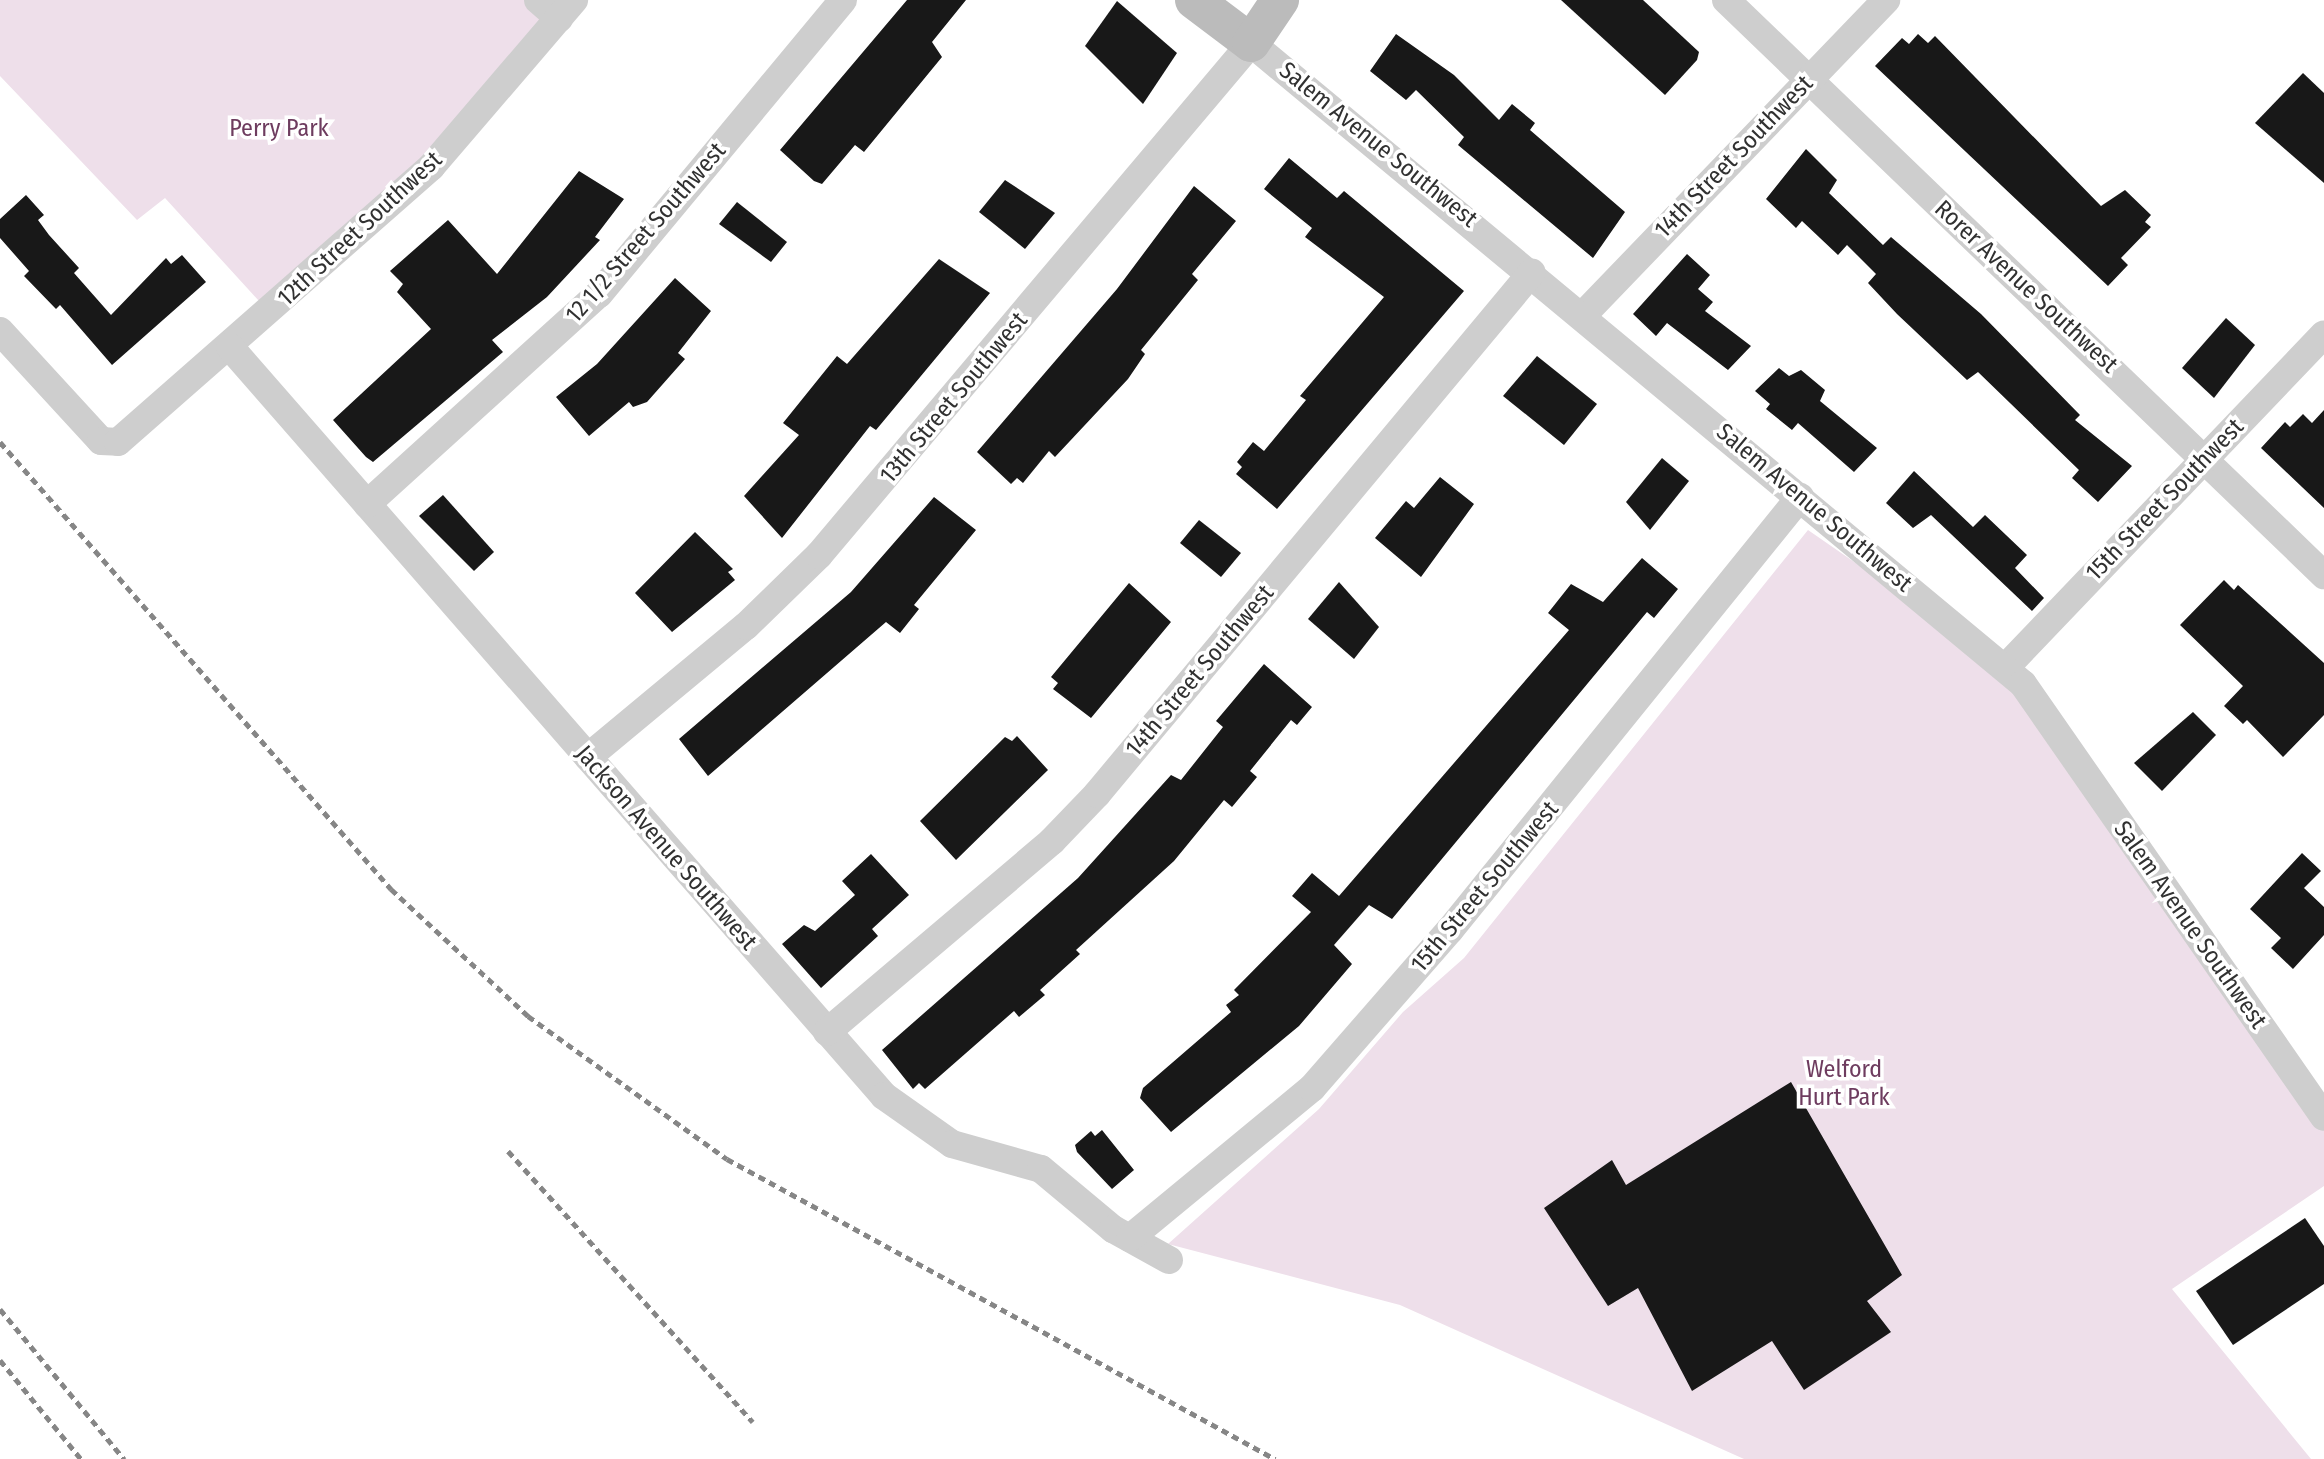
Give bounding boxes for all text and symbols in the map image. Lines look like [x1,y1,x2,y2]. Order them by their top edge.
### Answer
street label: Salem Avenue Southwest [1273,56,1483,234]
street label: 14th Street Southwest [1649,70,1819,244]
park label: Perry Park [229,115,329,143]
street label: 12 1/2 Street Southwest [560,137,732,329]
street label: 12th Street Southwest [272,146,448,312]
street label: Rorer Avenue Southwest [1928,195,2124,379]
street label: 13th Street Southwest [874,307,1034,489]
street label: 15th Street Southwest [2080,413,2250,587]
street label: Salem Avenue Southwest [1710,418,1918,598]
street label: 14th Street Southwest [1120,579,1280,763]
street label: Jackson Avenue Southwest [569,740,763,956]
street label: 15th Street Southwest [1405,796,1565,978]
street label: Salem Avenue Southwest [2107,816,2273,1034]
park label: Welford Hurt Park [1798,1056,1890,1112]

